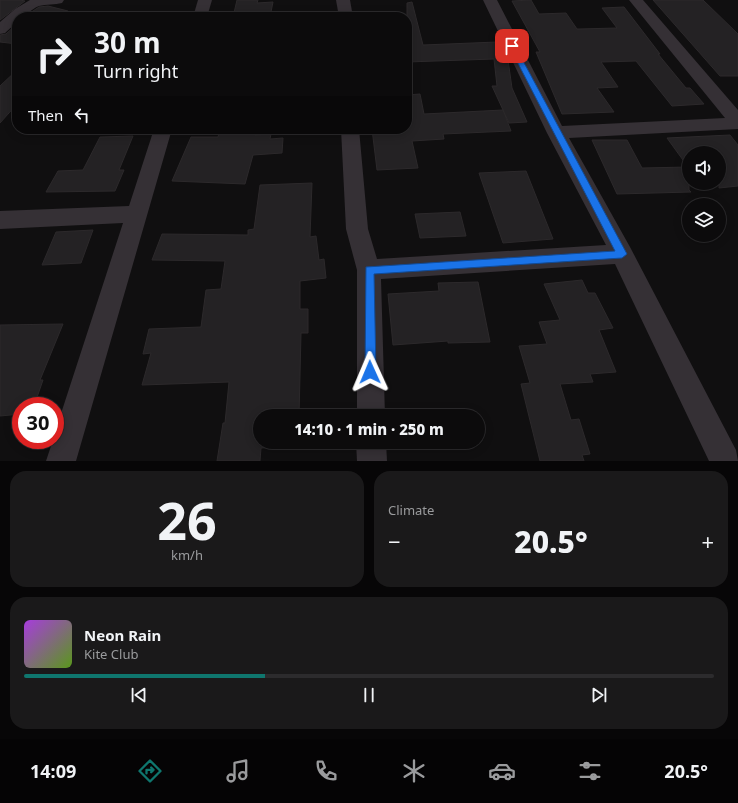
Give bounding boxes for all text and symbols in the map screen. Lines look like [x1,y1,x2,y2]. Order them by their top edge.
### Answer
text: 30 m [94,23,161,61]
icon: right [28,28,80,80]
pin [495,29,529,63]
icon: arrive [501,35,523,57]
text: Turn right [94,59,178,83]
icon: left [71,104,93,126]
text: Then [28,105,63,125]
map controls [682,146,726,242]
button: sound [682,146,726,190]
button: layers [682,198,726,242]
position arrow [349,351,391,393]
speed limit sign: 30 [12,397,64,449]
text: 14:10 · 1 min · 250 m [294,419,444,439]
text: 26 [157,484,217,555]
text: Climate [388,501,434,519]
text: 20.5° [514,521,588,562]
text: − [388,526,401,556]
text: + [701,526,714,556]
text: km/h [171,546,203,564]
text: Neon Rain [84,625,161,645]
text: Kite Club [84,645,138,663]
icon: previous [128,684,150,706]
icon: pause [358,684,380,706]
icon: next [588,684,610,706]
icon: directions [136,757,164,785]
icon: music [224,757,252,785]
icon: phone [312,757,340,785]
icon: climate [400,757,428,785]
icon: car [488,757,516,785]
icon: filters [576,757,604,785]
text: 14:09 [30,759,76,783]
text: 20.5° [664,759,708,783]

